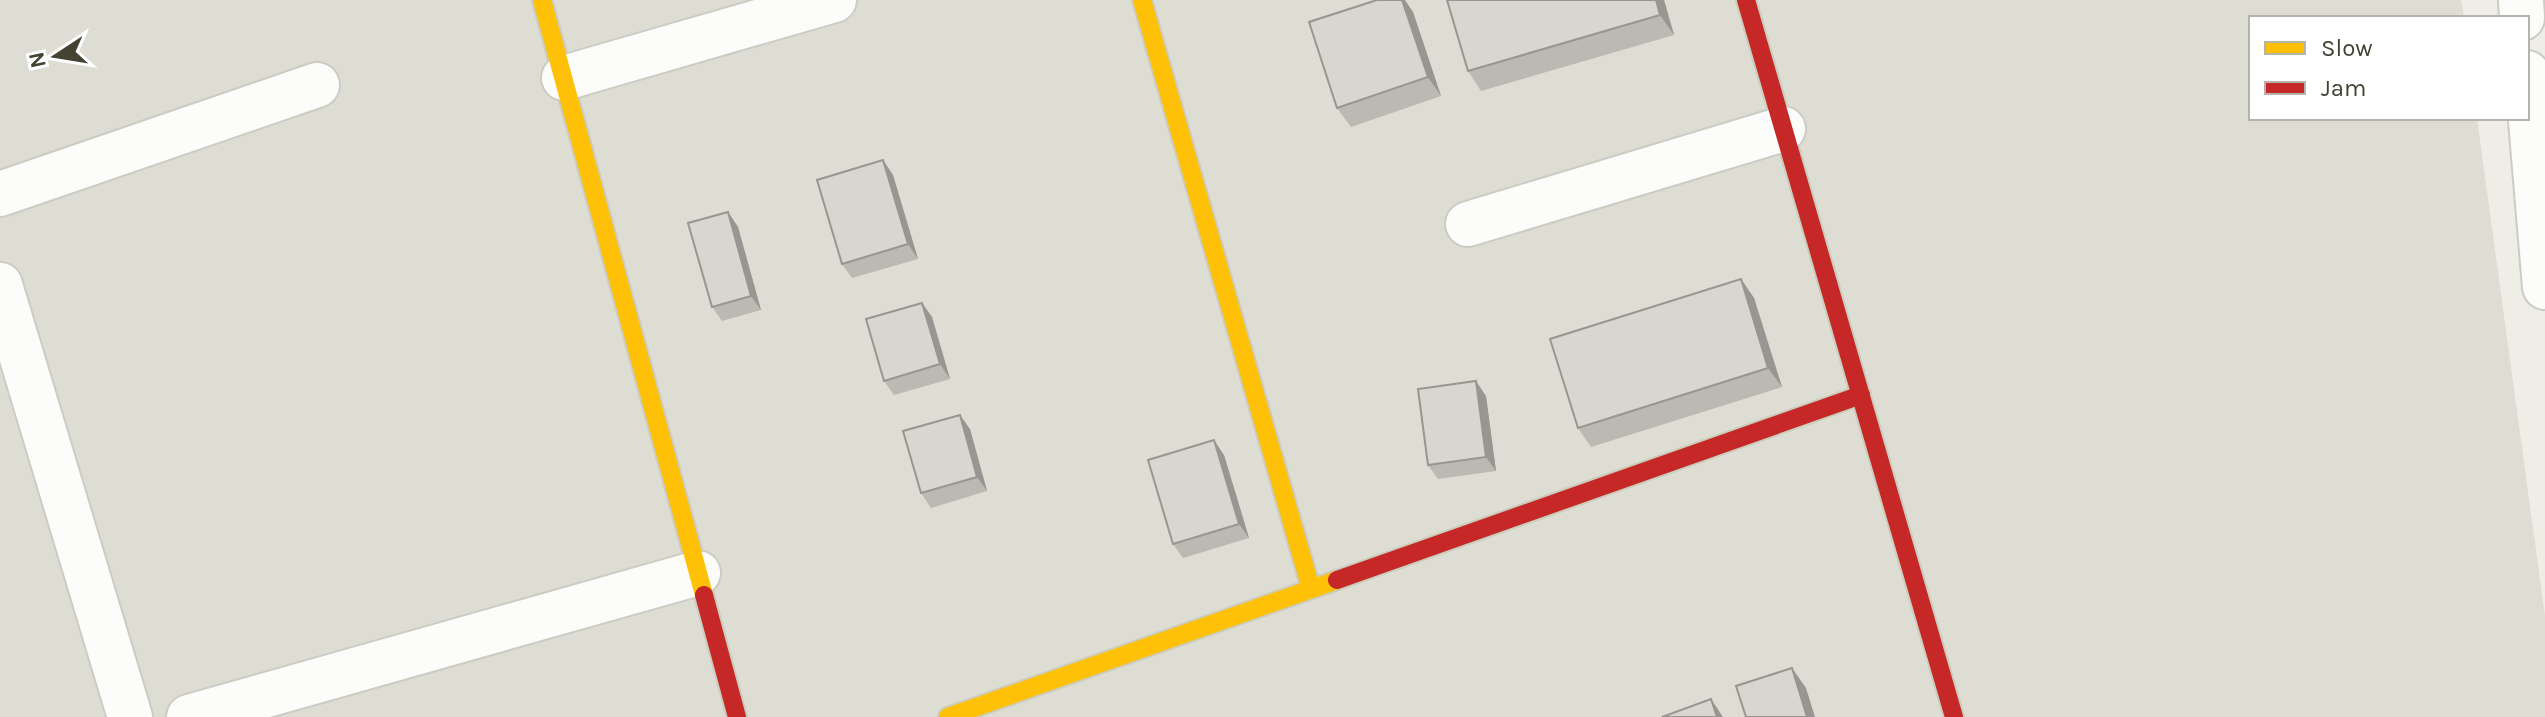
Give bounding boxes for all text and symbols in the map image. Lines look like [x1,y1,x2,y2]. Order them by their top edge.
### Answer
north arrow [16,16,96,96]
legend [2249,16,2529,120]
text: Slow [2321,34,2373,62]
text: N [23,50,52,70]
text: Jam [2321,74,2366,102]

